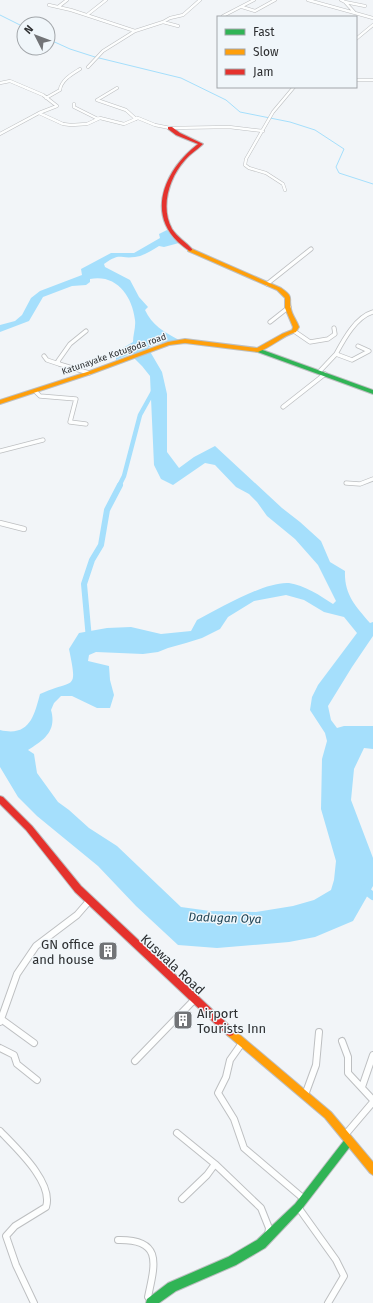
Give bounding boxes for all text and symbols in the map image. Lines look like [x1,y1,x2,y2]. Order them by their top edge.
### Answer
north arrow [16,16,56,56]
legend [217,16,357,88]
text: N [22,23,36,37]
text: Fast [253,25,275,39]
text: Slow [253,45,279,59]
text: Jam [253,65,273,79]
street label: Katunayake Kotugoda road [61,331,167,377]
water label: Dadugan Oya [188,910,262,926]
street label: Kuswala Road [138,931,208,998]
place label: GN office and house [32,937,94,967]
building icon: GN office and house [97,940,119,962]
place label: Airport Tourists Inn [197,1006,266,1036]
building icon: Airport Tourists Inn [172,1009,194,1031]

